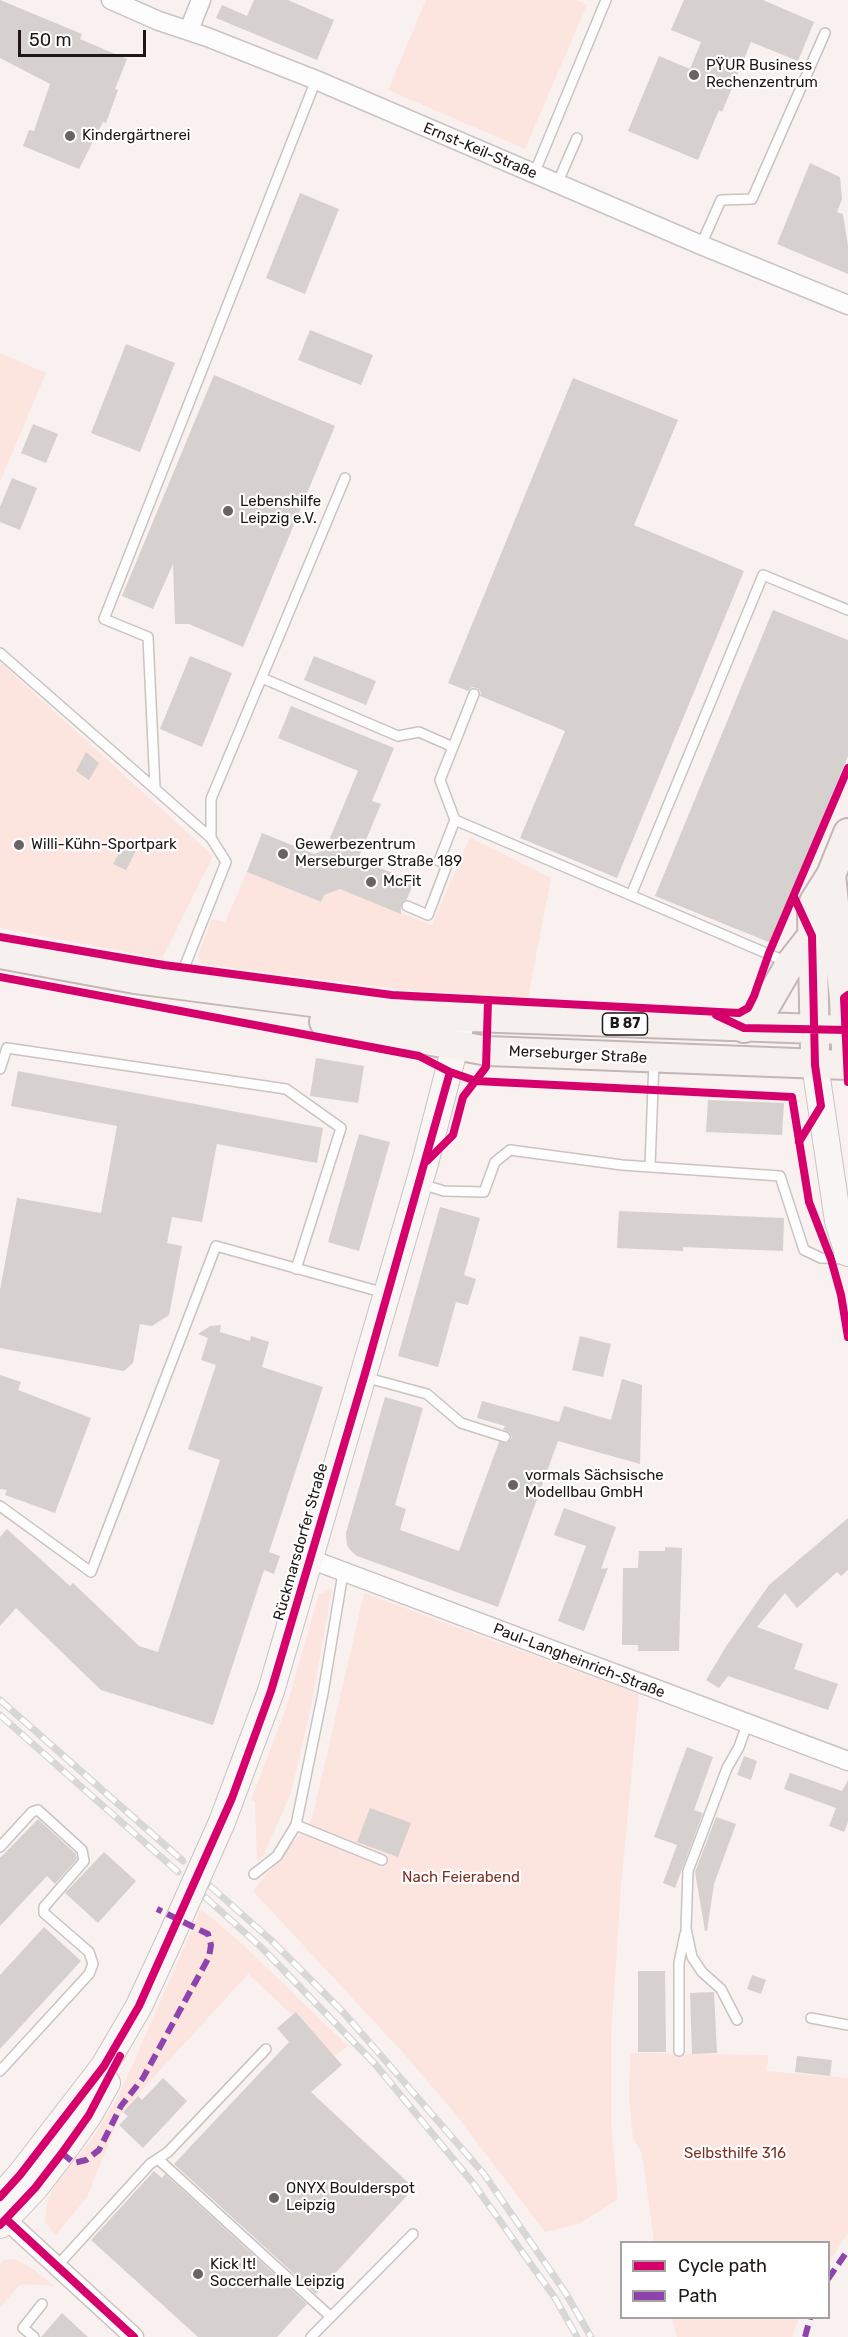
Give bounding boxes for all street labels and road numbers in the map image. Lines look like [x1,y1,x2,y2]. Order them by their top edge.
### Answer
street label: Ernst-Keil-Straße [420,119,540,183]
road number: B 87 [602,1013,648,1035]
street label: Merseburger Straße [508,1042,648,1068]
street label: Rückmarsdorfer Straße [270,1461,332,1623]
street label: Paul-Langheinrich-Straße [491,1620,667,1702]

